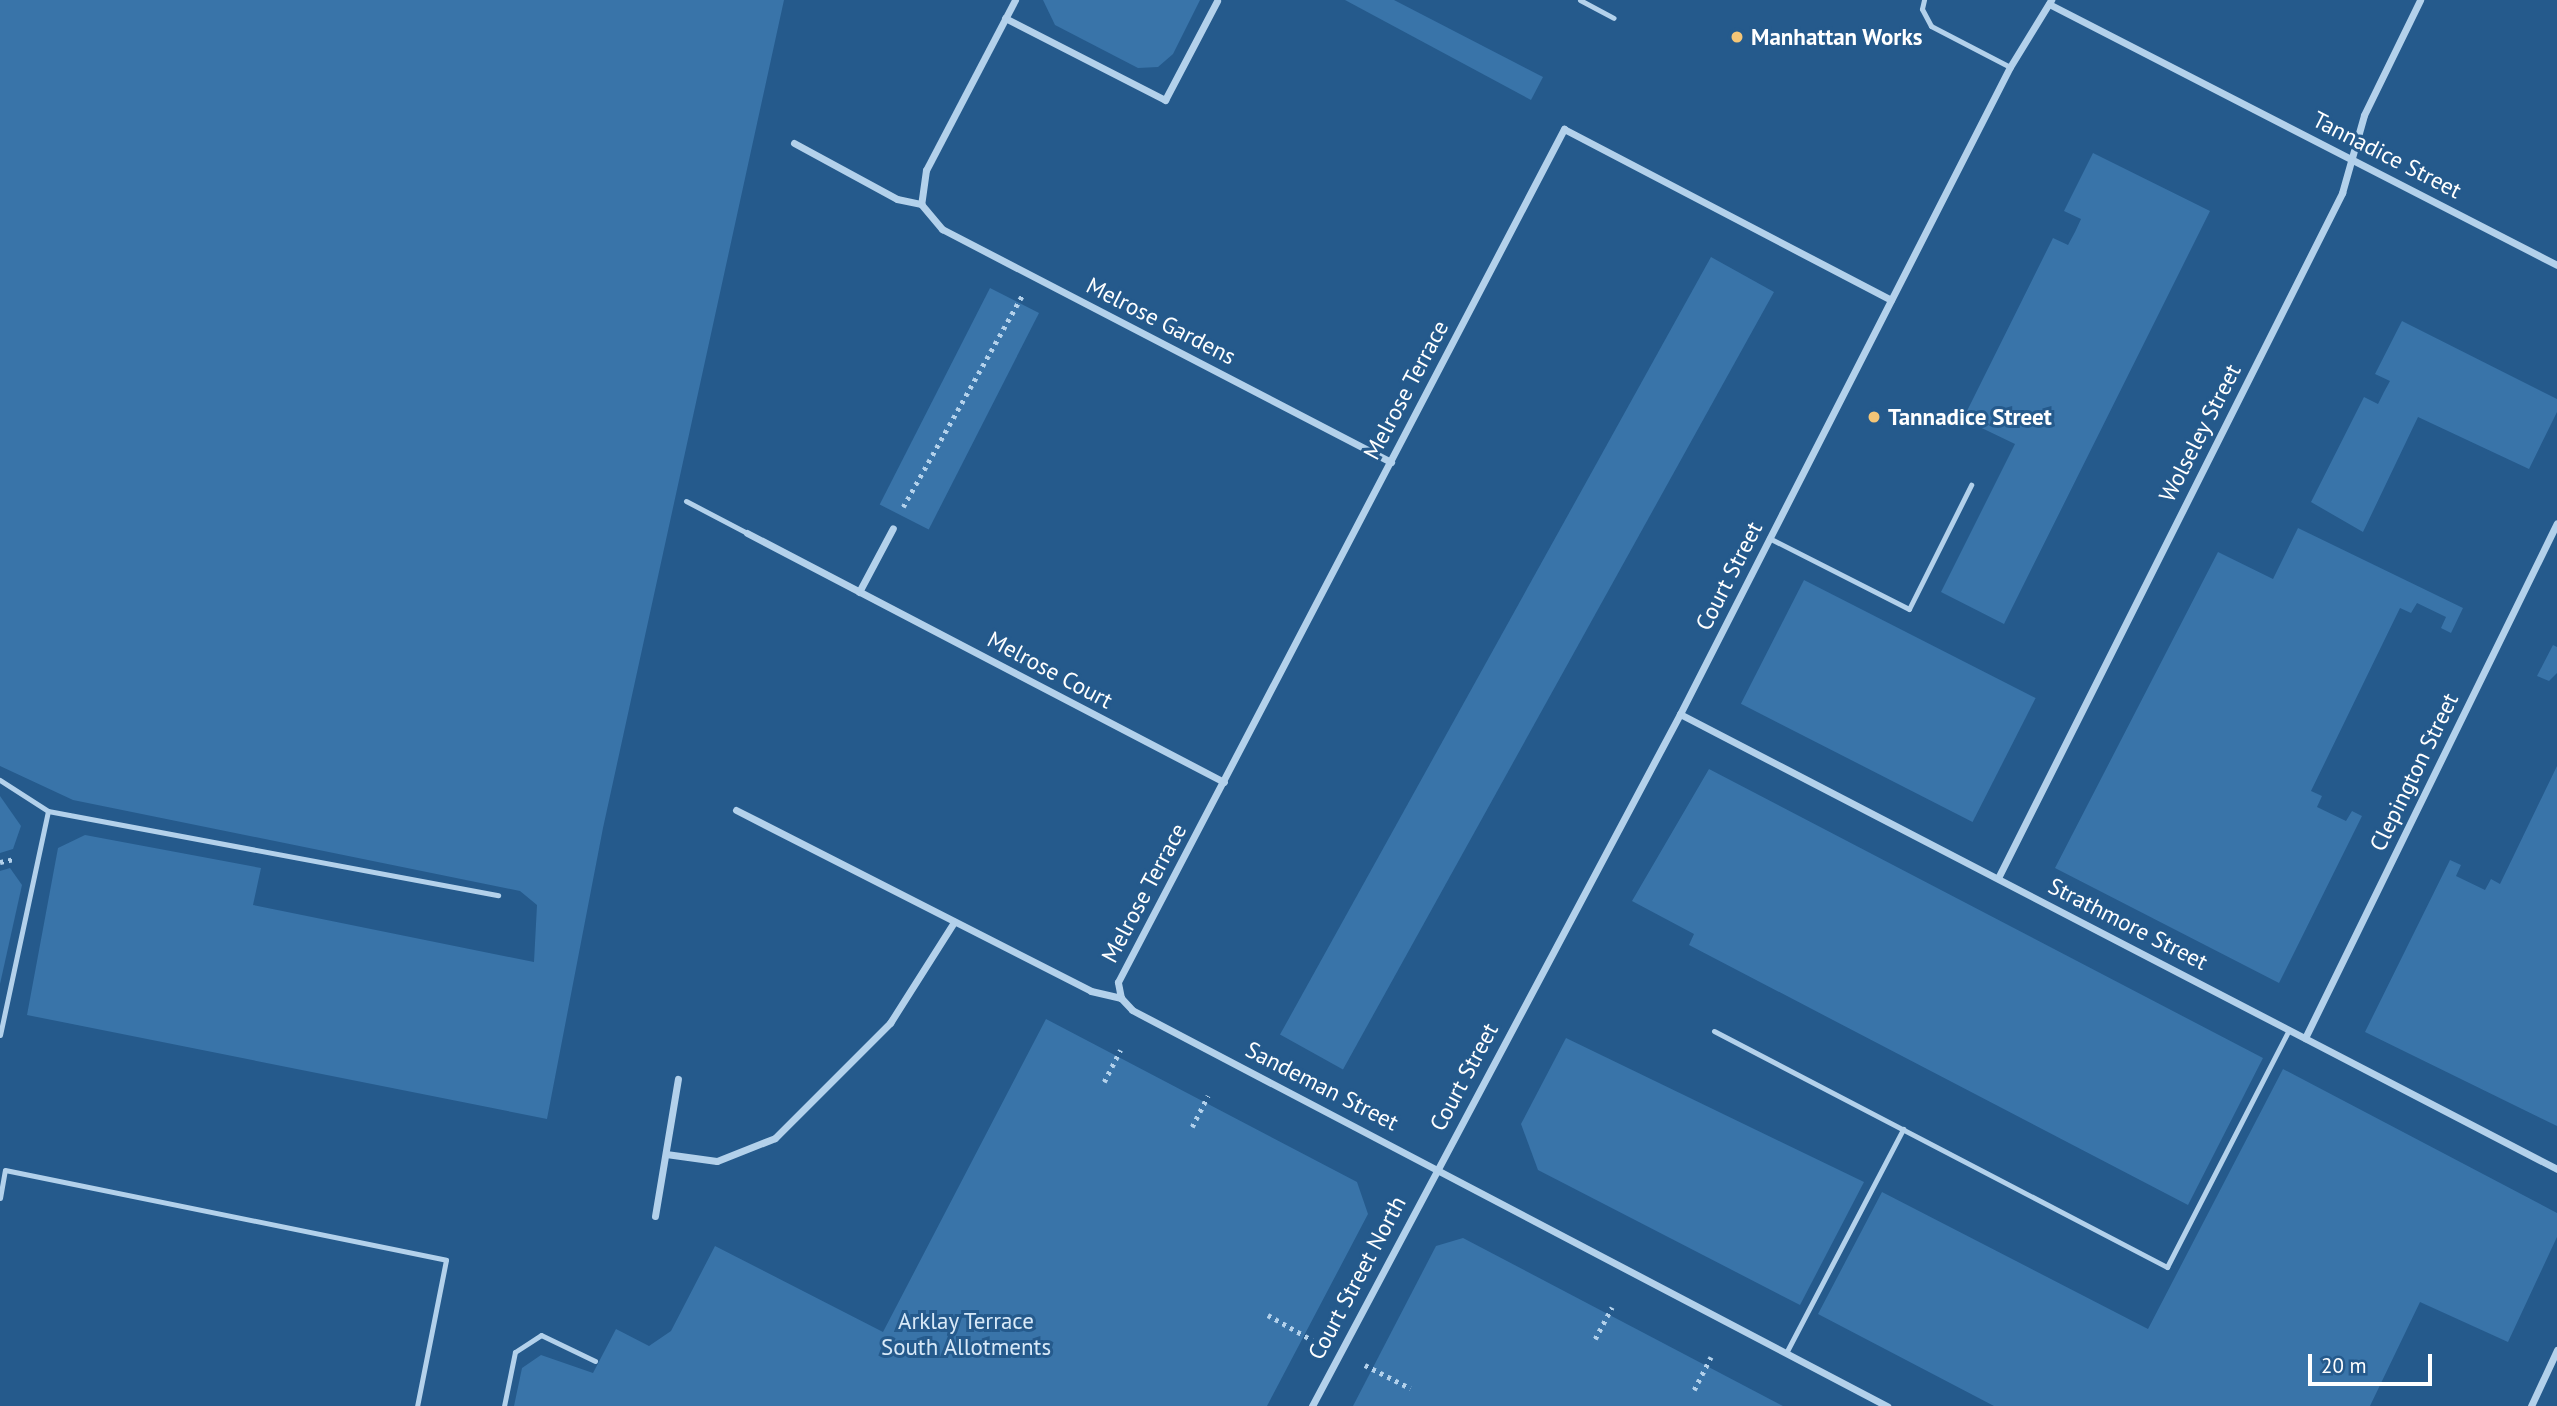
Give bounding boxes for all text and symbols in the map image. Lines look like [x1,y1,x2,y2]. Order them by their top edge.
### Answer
place label: Manhattan Works [1751,23,1923,51]
marker: Manhattan Works [1729,29,1745,45]
street label: Tannadice Street [2308,106,2466,204]
street label: Melrose Gardens [1082,272,1240,370]
street label: Melrose Terrace [1358,315,1454,465]
street label: Wolseley Street [2153,359,2247,507]
place label: Tannadice Street [1888,403,2052,431]
marker: Tannadice Street [1866,409,1882,425]
street label: Court Street [1690,517,1768,635]
street label: Melrose Court [983,626,1117,714]
street label: Clepington Street [2364,688,2464,856]
street label: Melrose Terrace [1096,818,1192,968]
street label: Strathmore Street [2044,872,2212,976]
street label: Court Street [1424,1018,1504,1136]
street label: Sandeman Street [1241,1036,1403,1136]
street label: Court Street North [1302,1192,1412,1364]
park label: Arklay Terrace South Allotments [881,1307,1051,1361]
scale bar [2312,1340,2436,1384]
text: 20 m [2321,1352,2367,1379]

